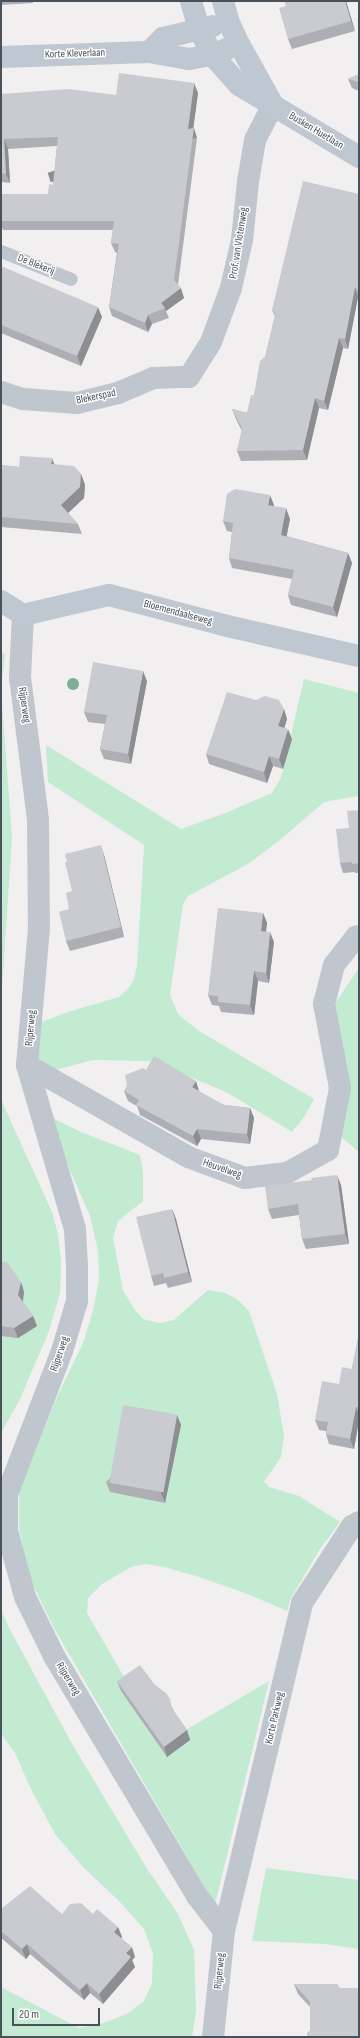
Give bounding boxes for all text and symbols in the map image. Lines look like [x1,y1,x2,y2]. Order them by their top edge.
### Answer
street label: Korte Kleverlaan [45,46,105,62]
street label: Busken Huetlaan [286,110,346,152]
street label: Prof. van Vlotenweg [227,206,251,280]
street label: De Blekerij [16,252,56,278]
street label: Blekerspad [75,386,117,408]
street label: Bloemendaalseweg [142,598,214,628]
street label: Rijperweg [15,686,33,724]
street label: Rijperweg [23,1009,39,1047]
street label: Heuvelweg [201,1156,243,1182]
street label: Rijperweg [48,1335,72,1373]
street label: Rijperweg [53,1660,83,1698]
street label: Korte Parkweg [263,1691,287,1745]
street label: Rijperweg [212,1952,228,1990]
scale bar [14,2000,102,2026]
text: 20 m [19,2007,39,2022]

